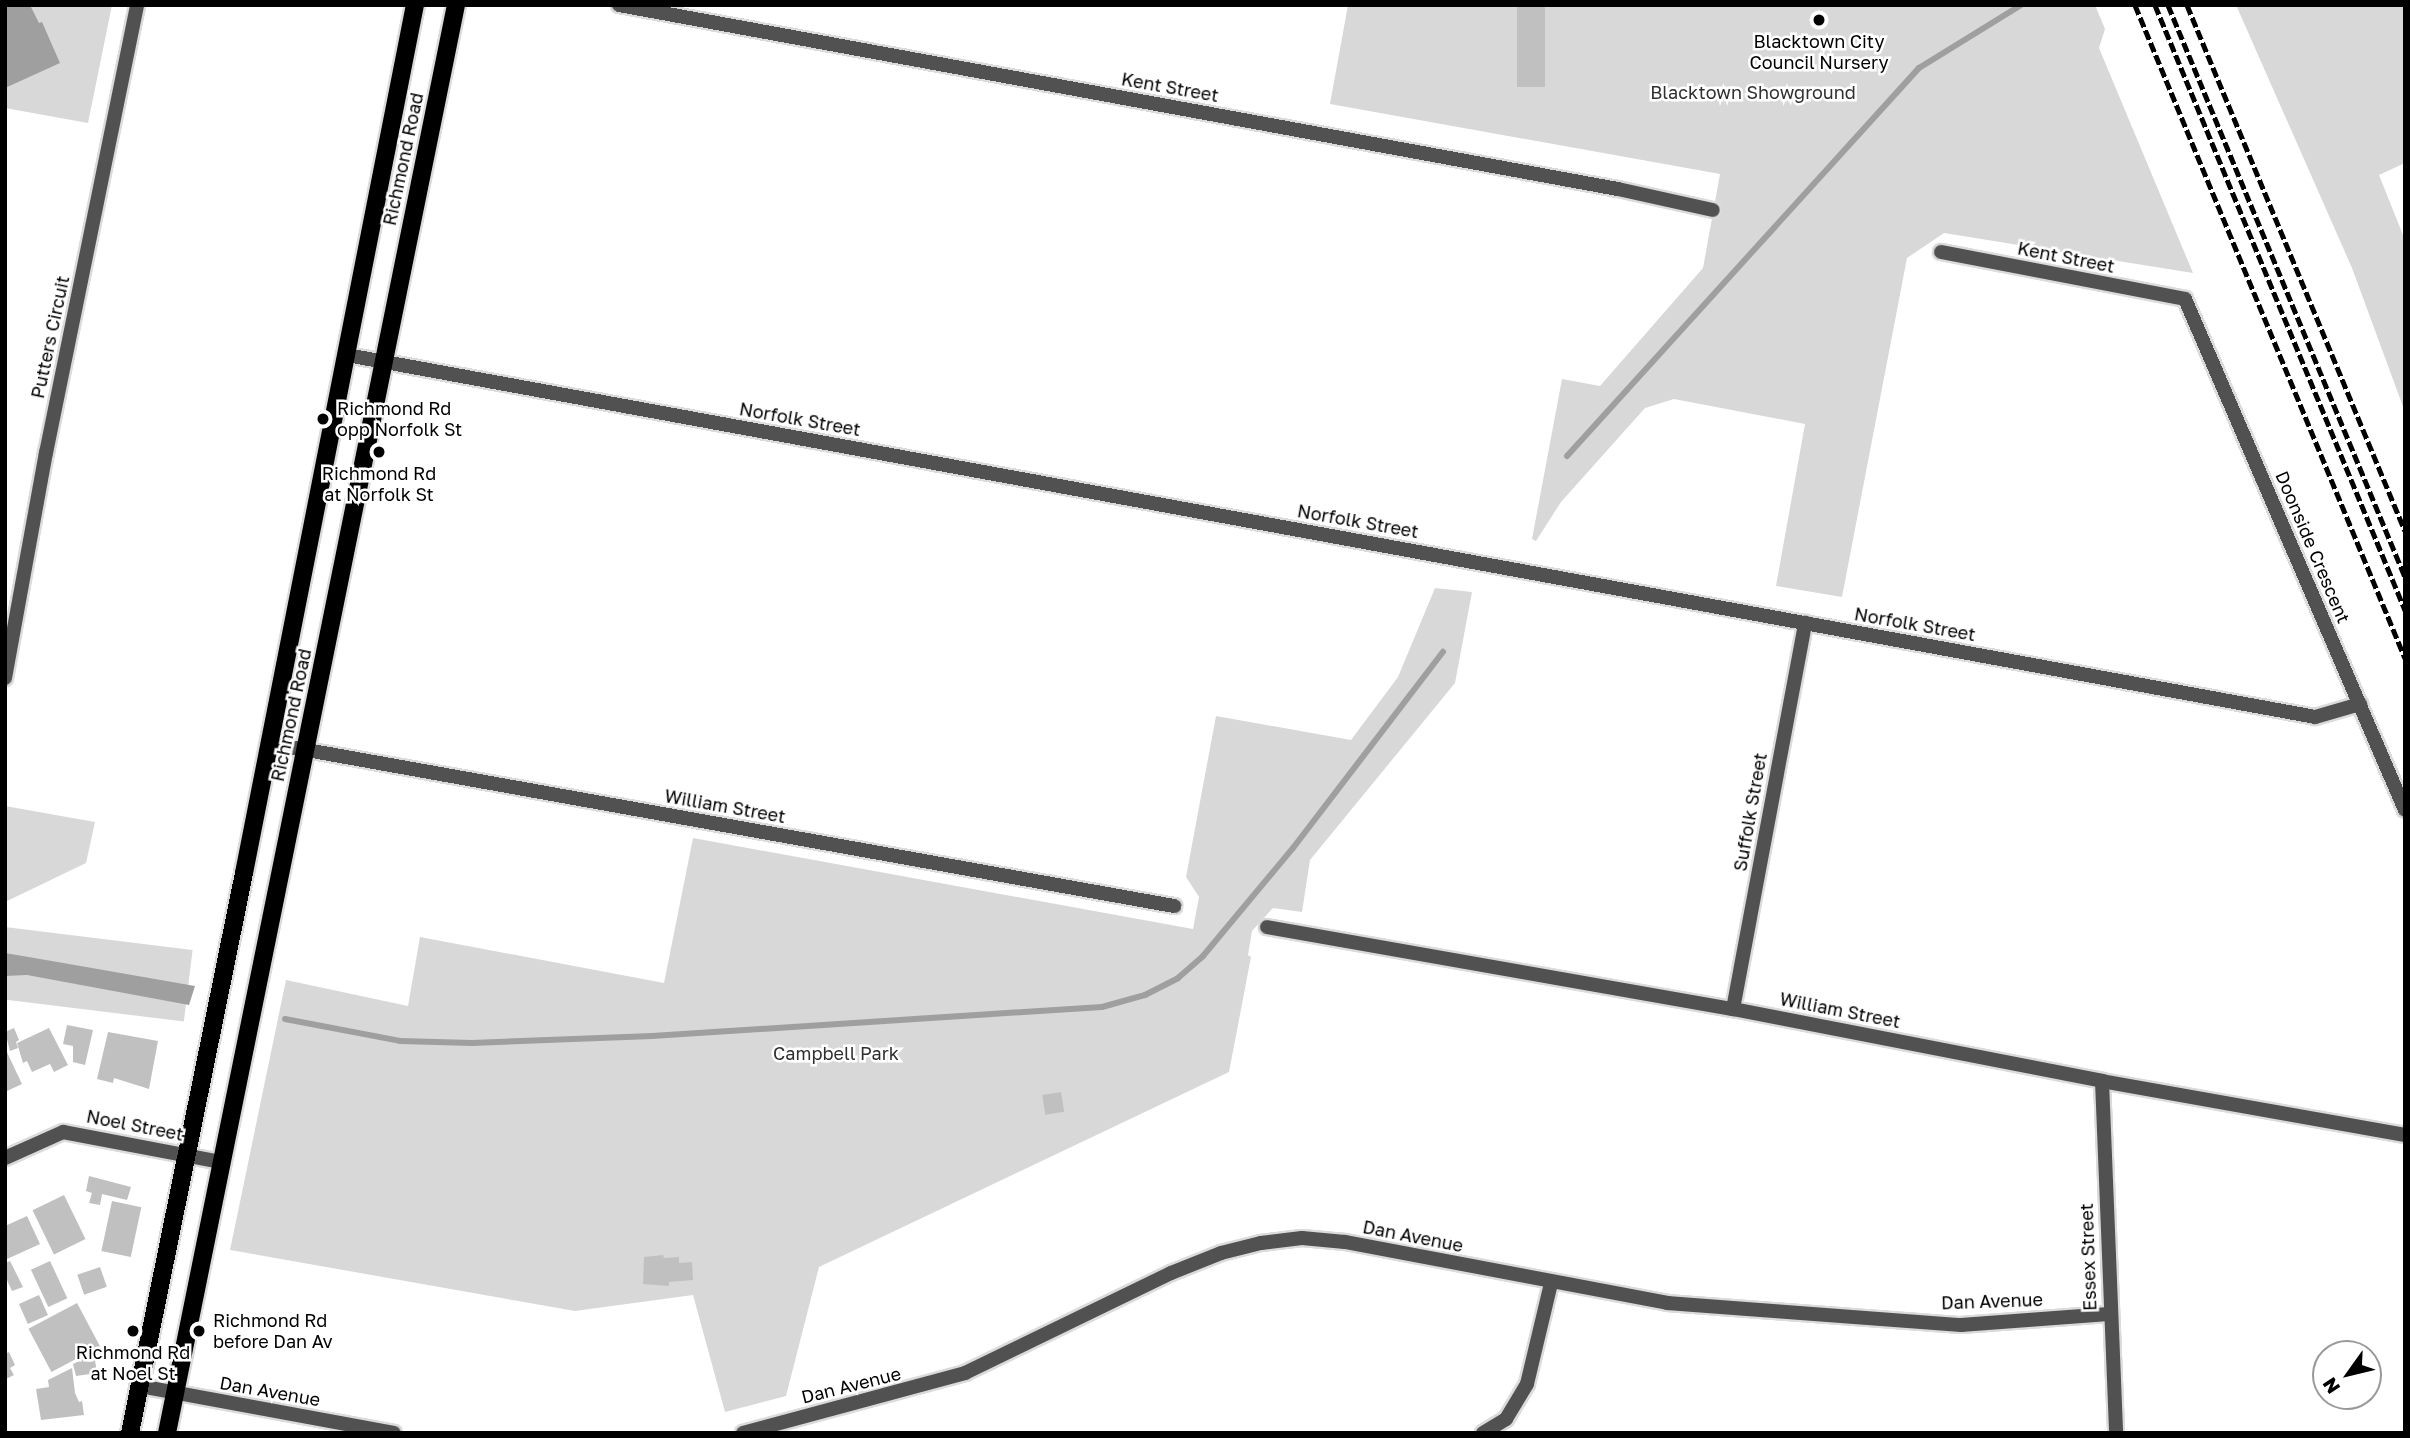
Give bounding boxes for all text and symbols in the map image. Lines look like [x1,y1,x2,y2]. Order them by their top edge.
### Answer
marker: Blacktown City Council Nursery [1811,12,1827,28]
place label: Blacktown City Council Nursery [1749,31,1889,74]
street label: Kent Street [1120,68,1220,106]
park label: Blacktown Showground [1650,81,1856,103]
street label: Richmond Road [378,91,428,227]
street label: Kent Street [2016,237,2116,277]
street label: Putters Circuit [26,274,74,400]
place label: Richmond Rd opp Norfolk St [337,398,462,440]
street label: Norfolk Street [738,398,862,440]
marker: Richmond Rd opp Norfolk St [315,411,331,427]
marker: Richmond Rd at Norfolk St [371,444,387,460]
place label: Richmond Rd at Norfolk St [322,463,436,505]
street label: Doonside Crescent [2271,468,2355,626]
street label: Norfolk Street [1296,500,1420,542]
street label: Norfolk Street [1853,603,1977,645]
street label: Richmond Road [266,647,316,783]
street label: Suffolk Street [1729,751,1771,873]
street label: William Street [663,785,787,827]
street label: William Street [1778,988,1902,1032]
park label: Campbell Park [773,1042,899,1064]
street label: Noel Street [85,1105,185,1145]
street label: Essex Street [2075,1203,2101,1311]
street label: Dan Avenue [1361,1216,1465,1256]
street label: Dan Avenue [1941,1288,2043,1314]
place label: Richmond Rd before Dan Av [213,1310,333,1352]
marker: Richmond Rd at Noel St [125,1323,141,1339]
marker: Richmond Rd before Dan Av [191,1323,207,1339]
north arrow [2312,1340,2382,1410]
place label: Richmond Rd at Noel St [76,1342,190,1384]
street label: Dan Avenue [799,1362,903,1408]
street label: Dan Avenue [218,1372,322,1410]
text: N [2317,1373,2344,1398]

